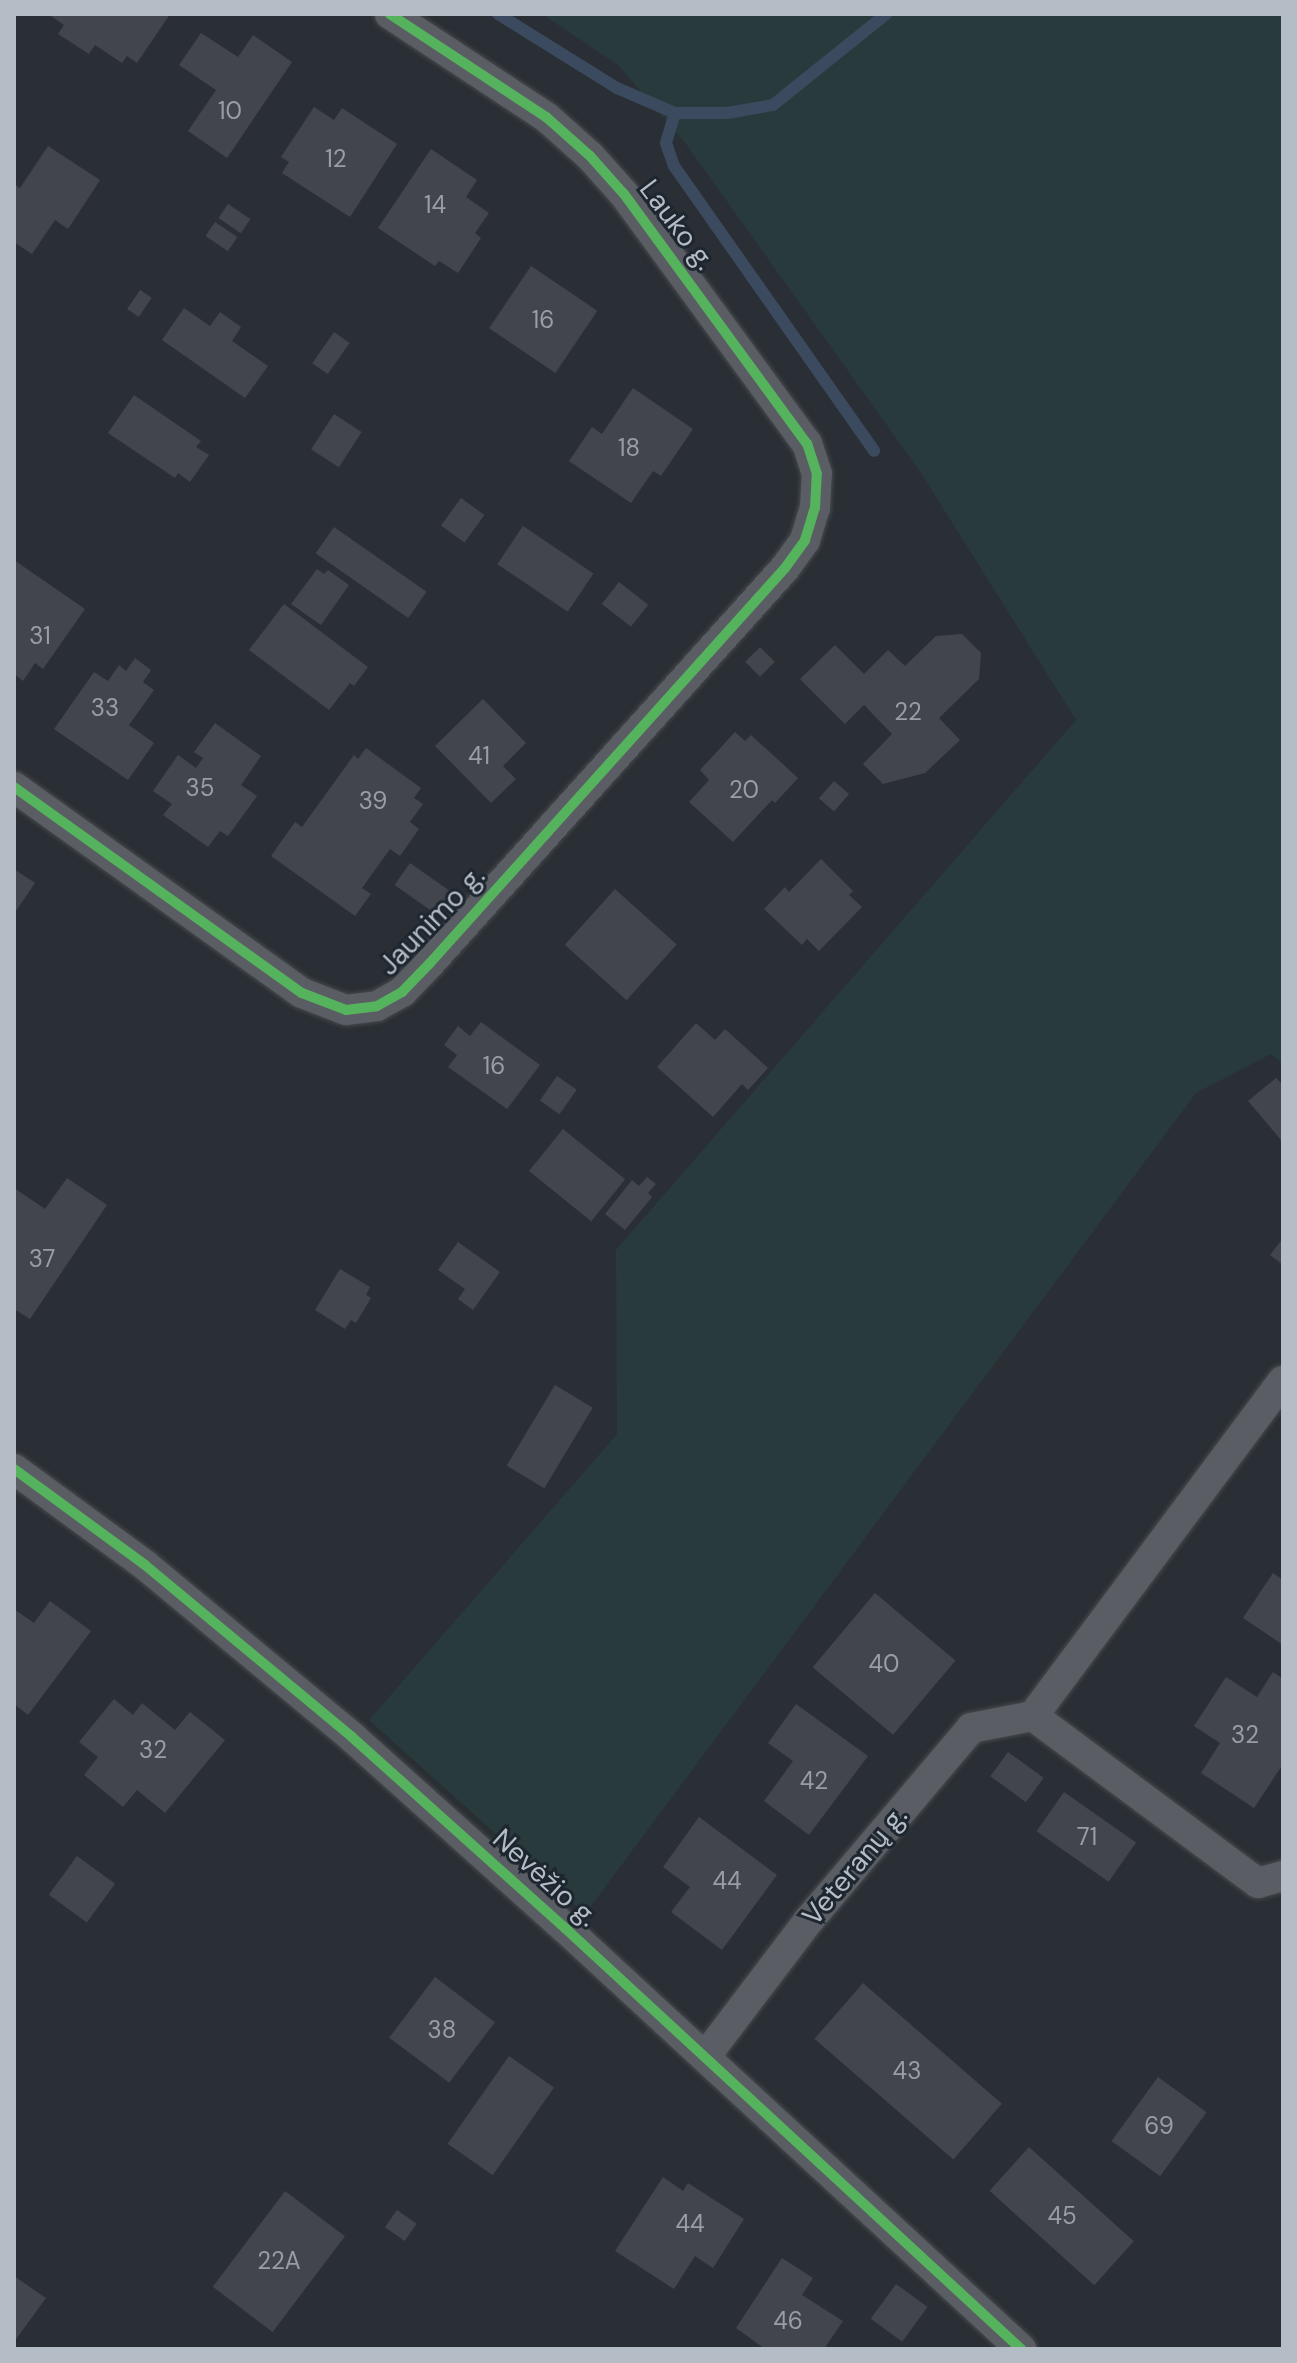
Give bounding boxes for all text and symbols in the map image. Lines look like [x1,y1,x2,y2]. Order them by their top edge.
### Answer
house number: 10 [218,97,242,125]
house number: 12 [325,145,347,173]
street label: Lauko g. [632,173,722,277]
house number: 14 [424,191,446,219]
house number: 16 [532,306,554,334]
house number: 18 [618,434,640,462]
house number: 31 [29,622,51,650]
house number: 33 [91,694,119,722]
house number: 22 [894,698,922,726]
house number: 41 [468,742,490,770]
house number: 35 [186,774,214,802]
house number: 20 [729,776,759,804]
house number: 39 [359,787,387,815]
street label: Jaunimo g. [372,860,492,982]
house number: 16 [483,1052,505,1080]
house number: 37 [29,1245,55,1273]
house number: 40 [869,1650,899,1678]
house number: 32 [1231,1721,1259,1749]
house number: 32 [139,1736,167,1764]
house number: 42 [800,1767,828,1795]
street label: Veteranų g. [795,1800,915,1932]
street label: Nevėžio g. [486,1822,604,1934]
house number: 71 [1077,1823,1097,1851]
house number: 44 [712,1867,742,1895]
house number: 38 [428,2016,456,2044]
house number: 43 [893,2057,921,2085]
house number: 69 [1144,2112,1174,2140]
house number: 45 [1047,2202,1077,2230]
house number: 44 [675,2210,705,2238]
house number: 22A [257,2247,301,2275]
house number: 46 [773,2307,803,2335]

